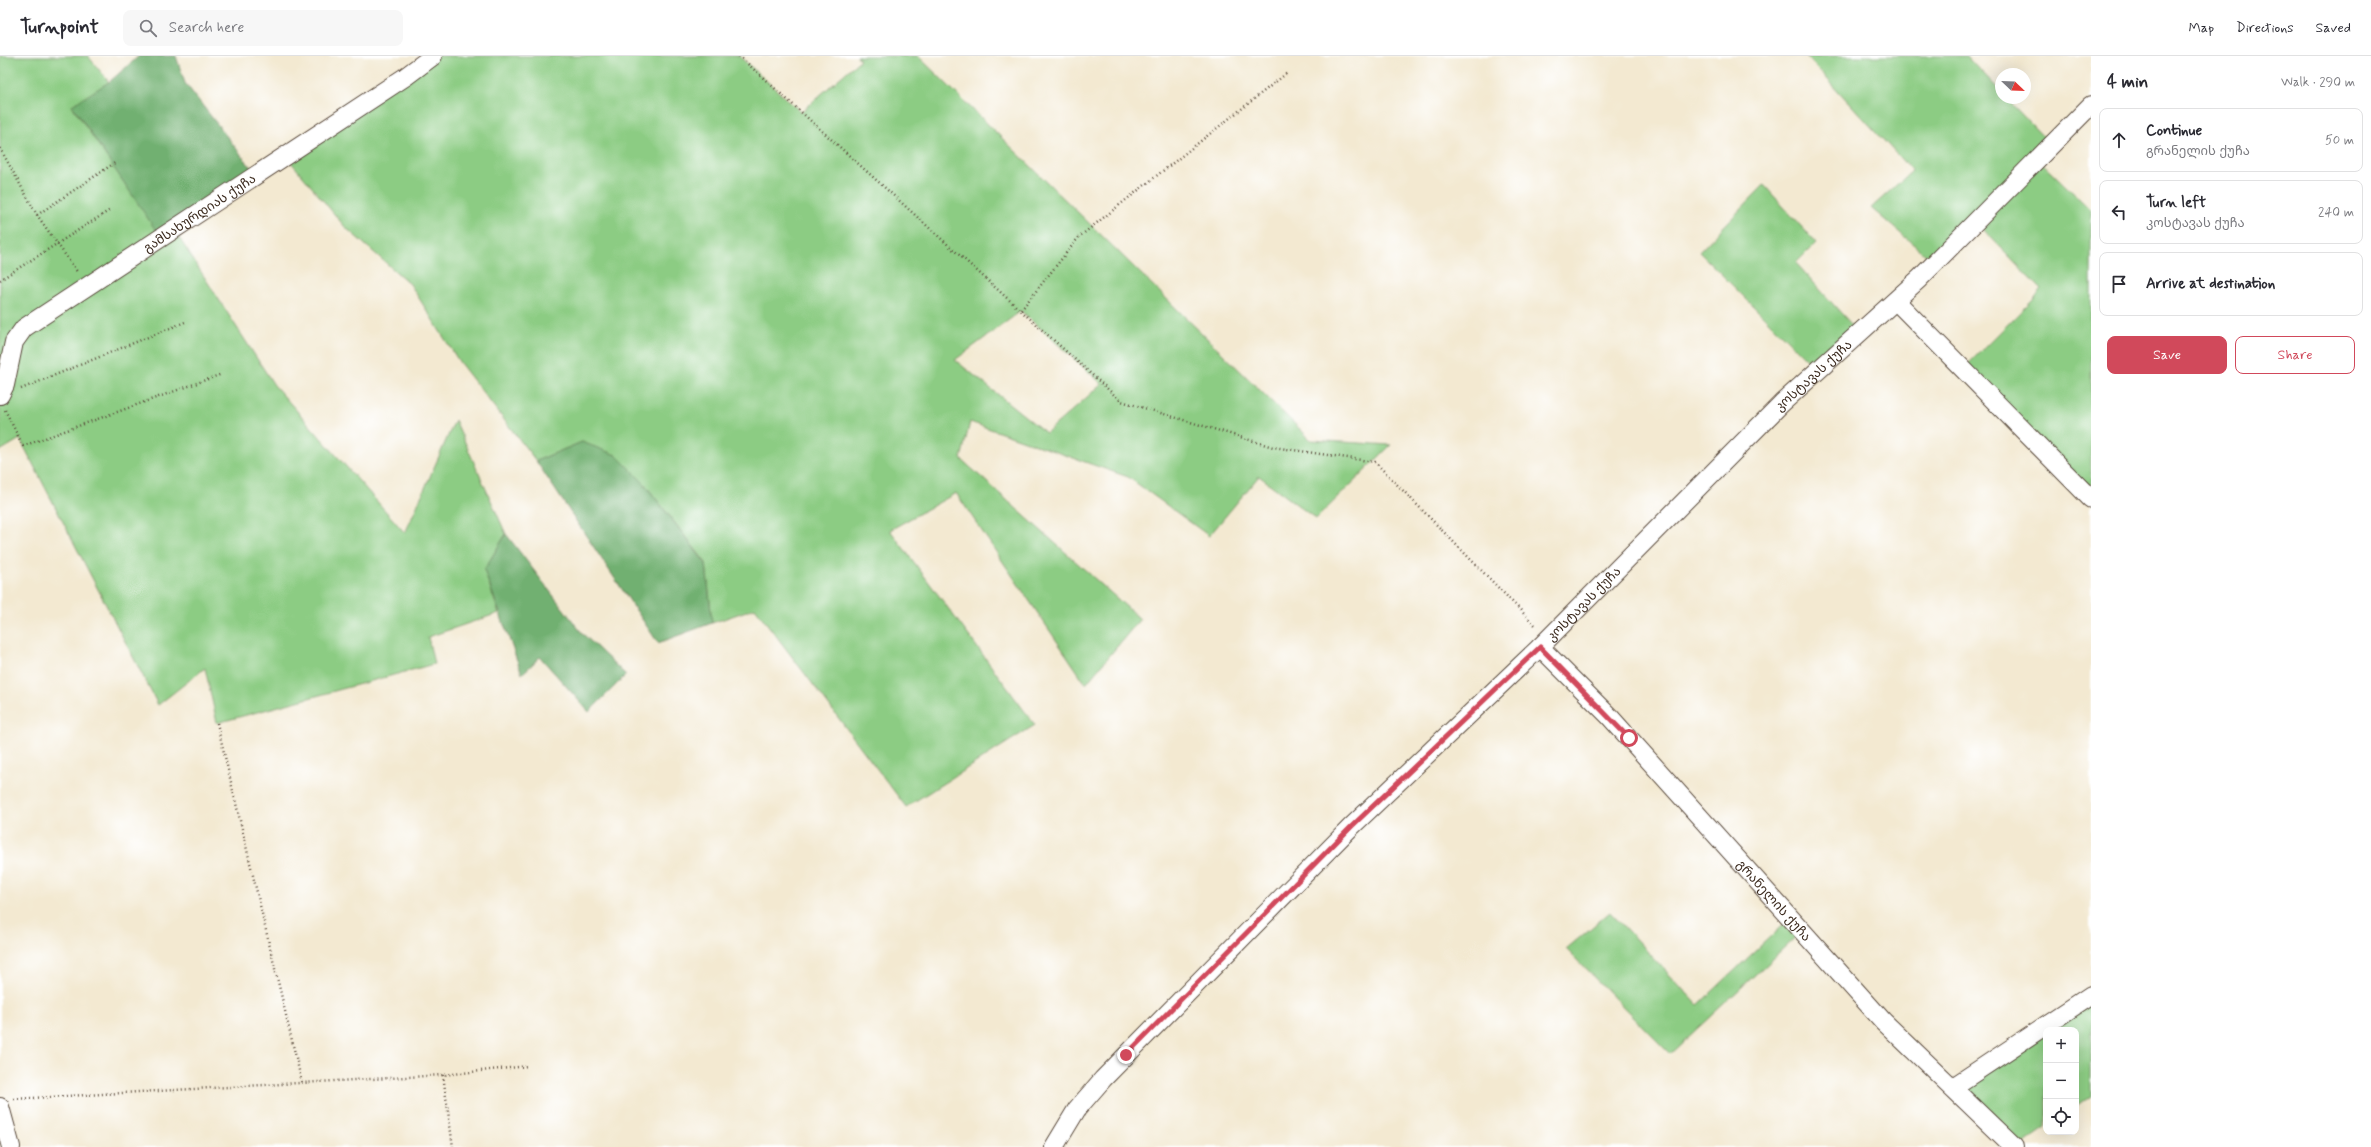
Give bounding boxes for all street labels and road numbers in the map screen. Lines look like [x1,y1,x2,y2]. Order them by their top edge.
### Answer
street label: გამსახურდიას ქუჩა [140,171,259,257]
street label: კოსტავას ქუჩა [1772,337,1856,416]
street label: კოსტავას ქუჩა [1543,563,1625,646]
street label: გრანელის ქუჩა [1732,857,1814,945]

